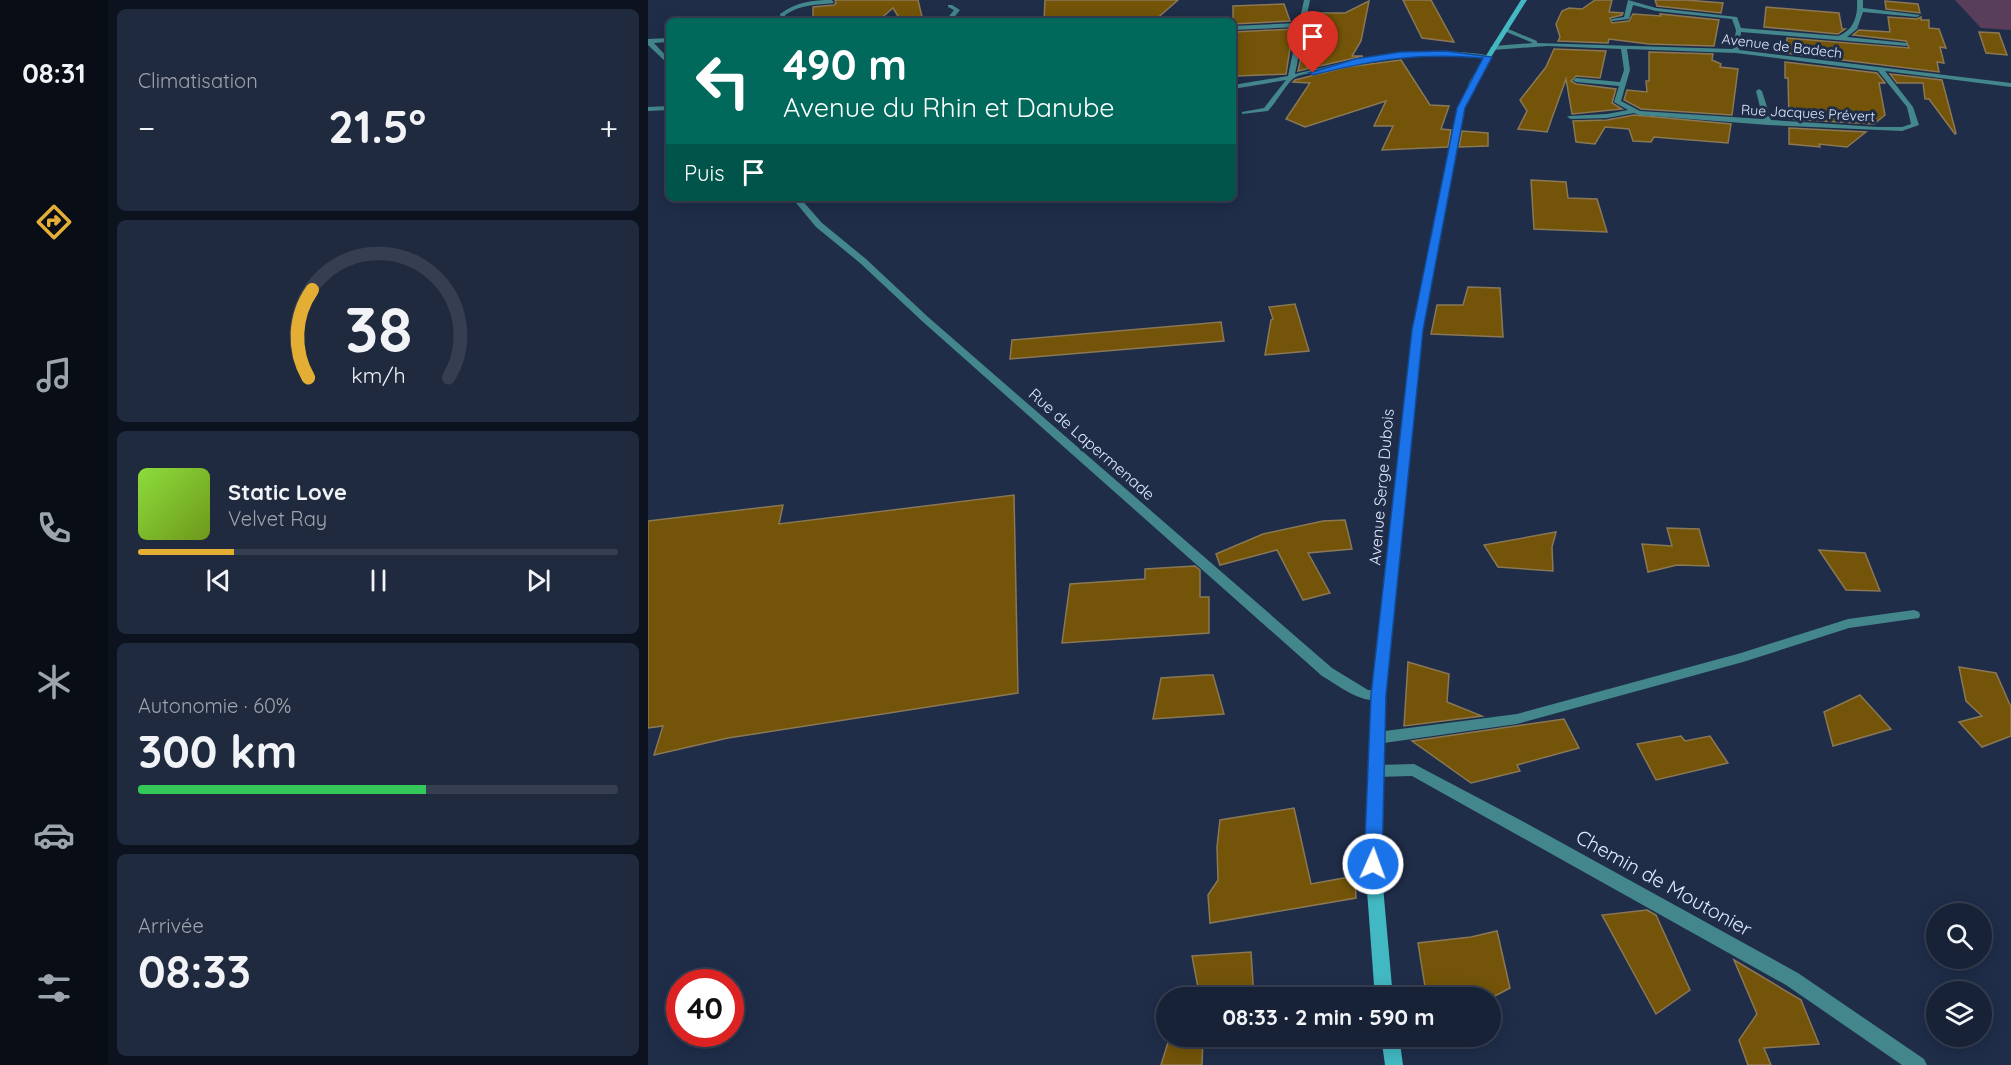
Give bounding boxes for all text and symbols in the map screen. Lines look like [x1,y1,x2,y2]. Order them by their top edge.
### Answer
pin [1287,11,1338,73]
icon: arrive [1296,20,1329,53]
street label: Avenue de Badech [1721,30,1843,62]
text: 490 m [783,38,907,91]
icon: left [684,42,762,120]
text: 08:31 [22,56,86,90]
text: Climatisation [138,68,258,93]
text: Avenue du Rhin et Danube [783,90,1115,124]
text: 21.5° [328,98,426,154]
street label: Rue Jacques Prévert [1741,101,1876,126]
text: − [138,107,155,148]
text: + [599,107,618,148]
icon: arrive [737,156,770,189]
text: Puis [684,159,725,187]
icon: directions [33,201,75,243]
text: 38 [344,290,412,368]
icon: music [33,354,75,396]
text: km/h [351,363,405,389]
street label: Rue de Lapermenade [1025,384,1159,504]
street label: Avenue Serge Dubois [1364,408,1398,566]
text: Static Love [228,478,347,506]
text: Velvet Ray [228,506,327,531]
icon: phone [33,507,75,549]
icon: previous [202,564,235,597]
icon: pause [362,564,395,597]
icon: next [522,564,555,597]
icon: climate [33,661,75,703]
text: Autonomie · 60% [138,693,291,718]
text: 300 km [138,723,297,779]
icon: car [33,814,75,856]
street label: Chemin de Moutonier [1572,824,1757,942]
position arrow [1341,832,1405,896]
map controls [1926,903,1992,1047]
button: search [1926,903,1992,969]
text: Arrivée [138,913,204,938]
text: 08:33 [138,943,251,999]
icon: filters [33,967,75,1009]
speed limit sign: 40 [666,969,744,1047]
button: layers [1926,981,1992,1047]
text: 08:33 · 2 min · 590 m [1223,1003,1435,1031]

